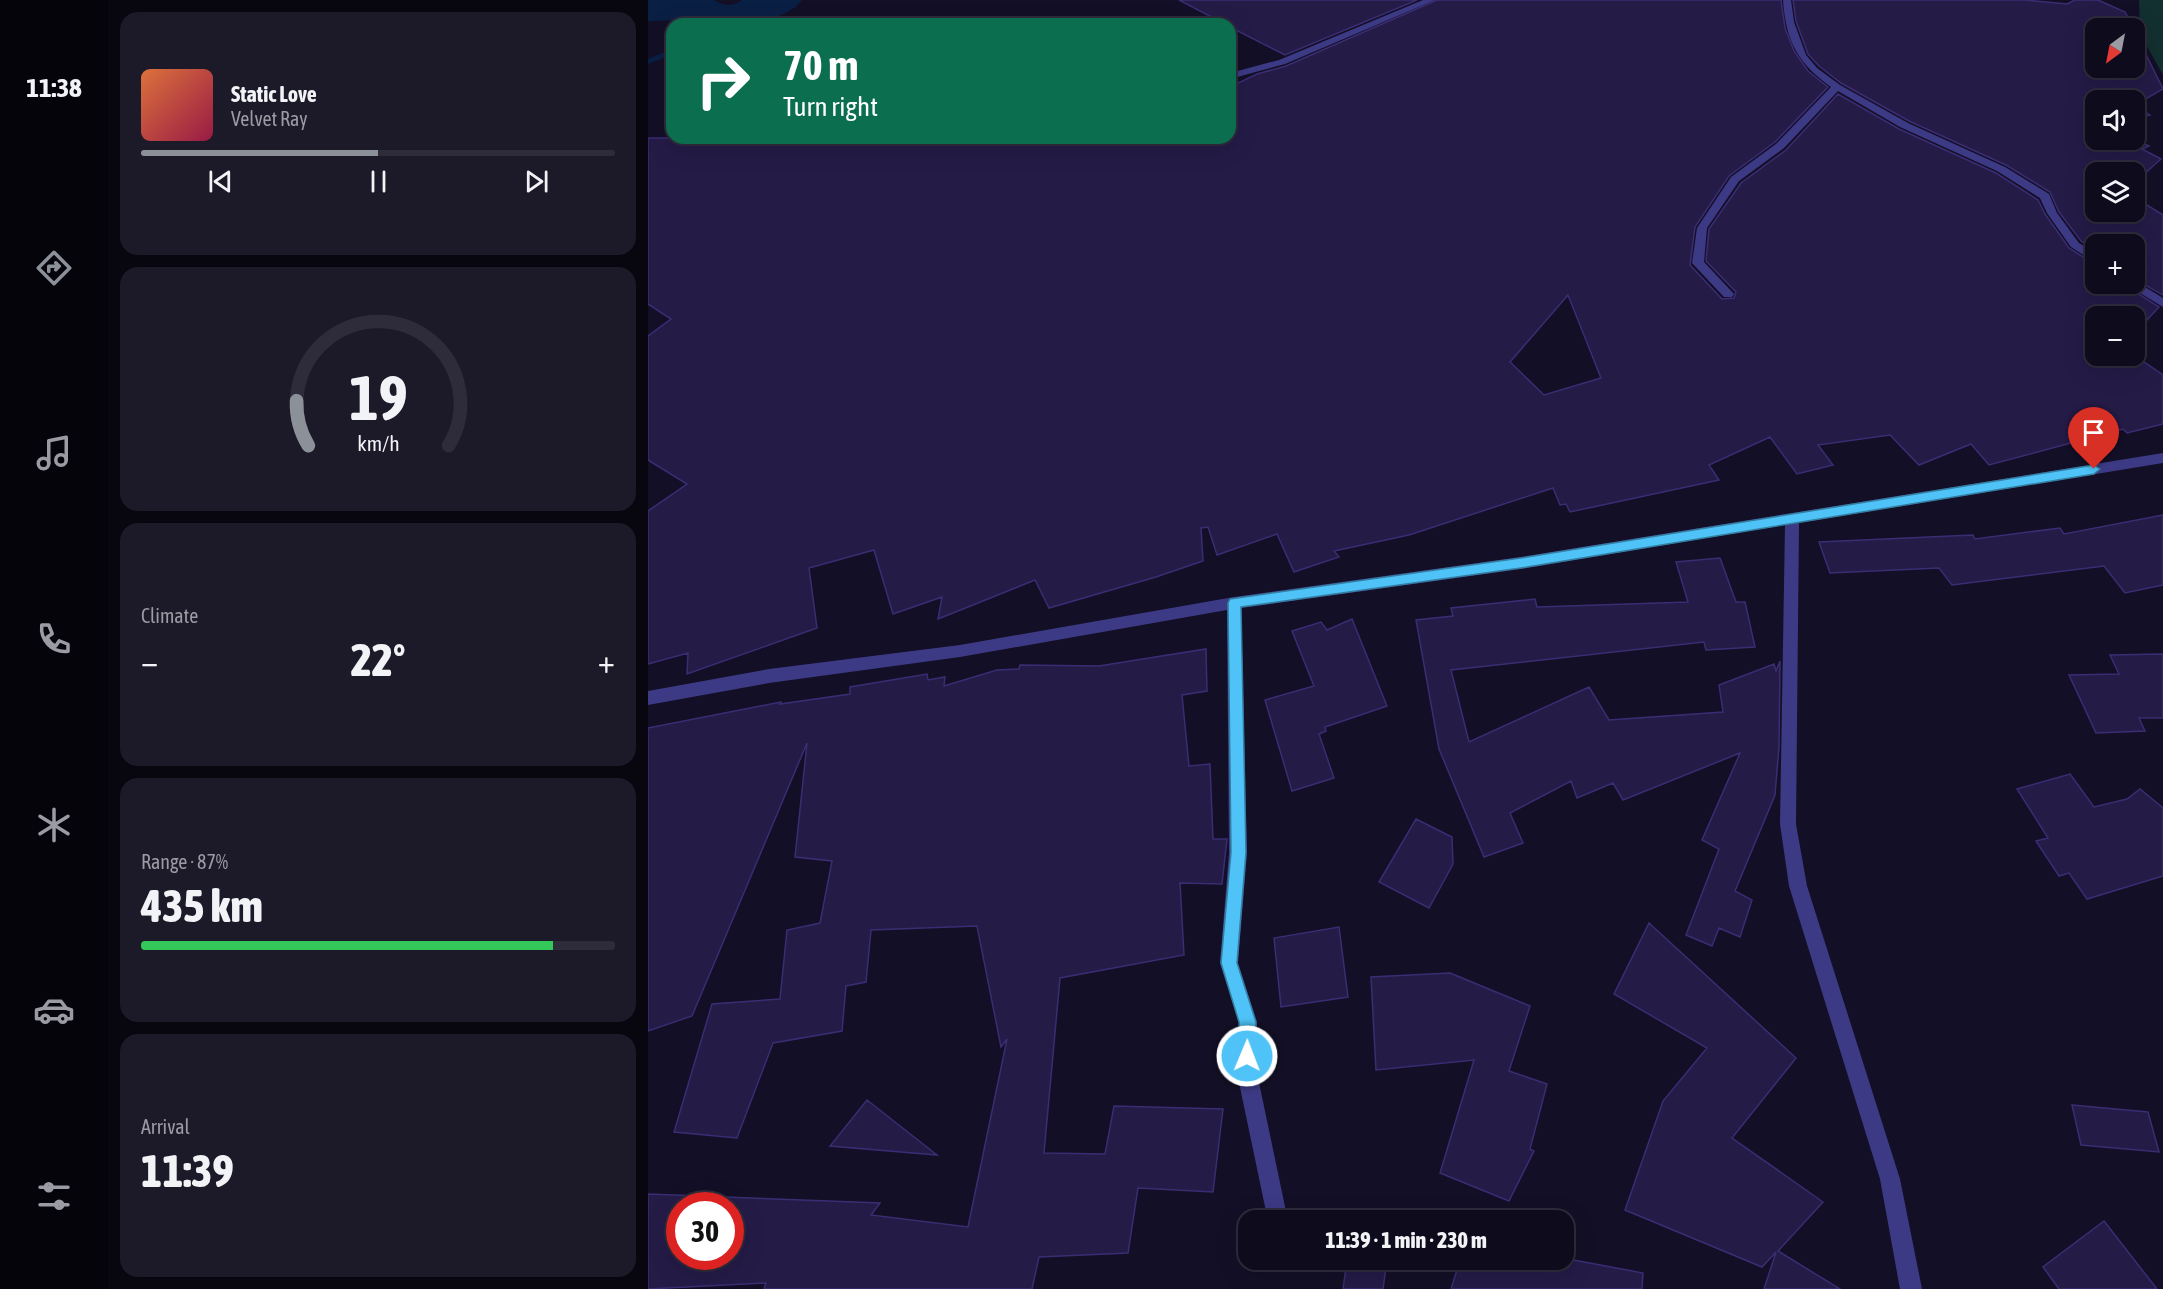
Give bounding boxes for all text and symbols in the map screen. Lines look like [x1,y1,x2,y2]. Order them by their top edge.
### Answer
north arrow [2085,18,2145,78]
map controls [2085,18,2145,366]
text: 70 m [783,41,858,89]
icon: right [684,42,762,120]
text: 11:38 [26,72,82,103]
text: Static Love [231,81,317,107]
button: sound [2085,90,2145,150]
text: Turn right [783,91,878,122]
text: Velvet Ray [231,107,308,130]
button: layers [2085,162,2145,222]
icon: previous [204,165,237,198]
icon: pause [362,165,395,198]
icon: next [520,165,553,198]
button: + [2085,234,2145,294]
icon: directions [33,247,75,289]
button: − [2085,306,2145,366]
text: 19 [349,362,407,433]
pin [2068,407,2119,469]
icon: arrive [2077,416,2110,449]
icon: music [33,432,75,474]
text: km/h [357,432,399,457]
text: Climate [141,604,198,627]
icon: phone [33,618,75,660]
text: 22° [351,634,405,686]
text: − [141,642,158,680]
text: + [598,642,615,680]
icon: climate [33,804,75,846]
text: Range · 87% [141,850,228,873]
text: 435 km [141,880,263,932]
icon: car [33,989,75,1031]
position arrow [1215,1024,1279,1088]
text: Arrival [141,1115,190,1138]
text: 11:39 [141,1145,234,1197]
icon: filters [33,1175,75,1217]
speed limit sign: 30 [666,1192,744,1270]
text: 11:39 · 1 min · 230 m [1325,1227,1487,1253]

